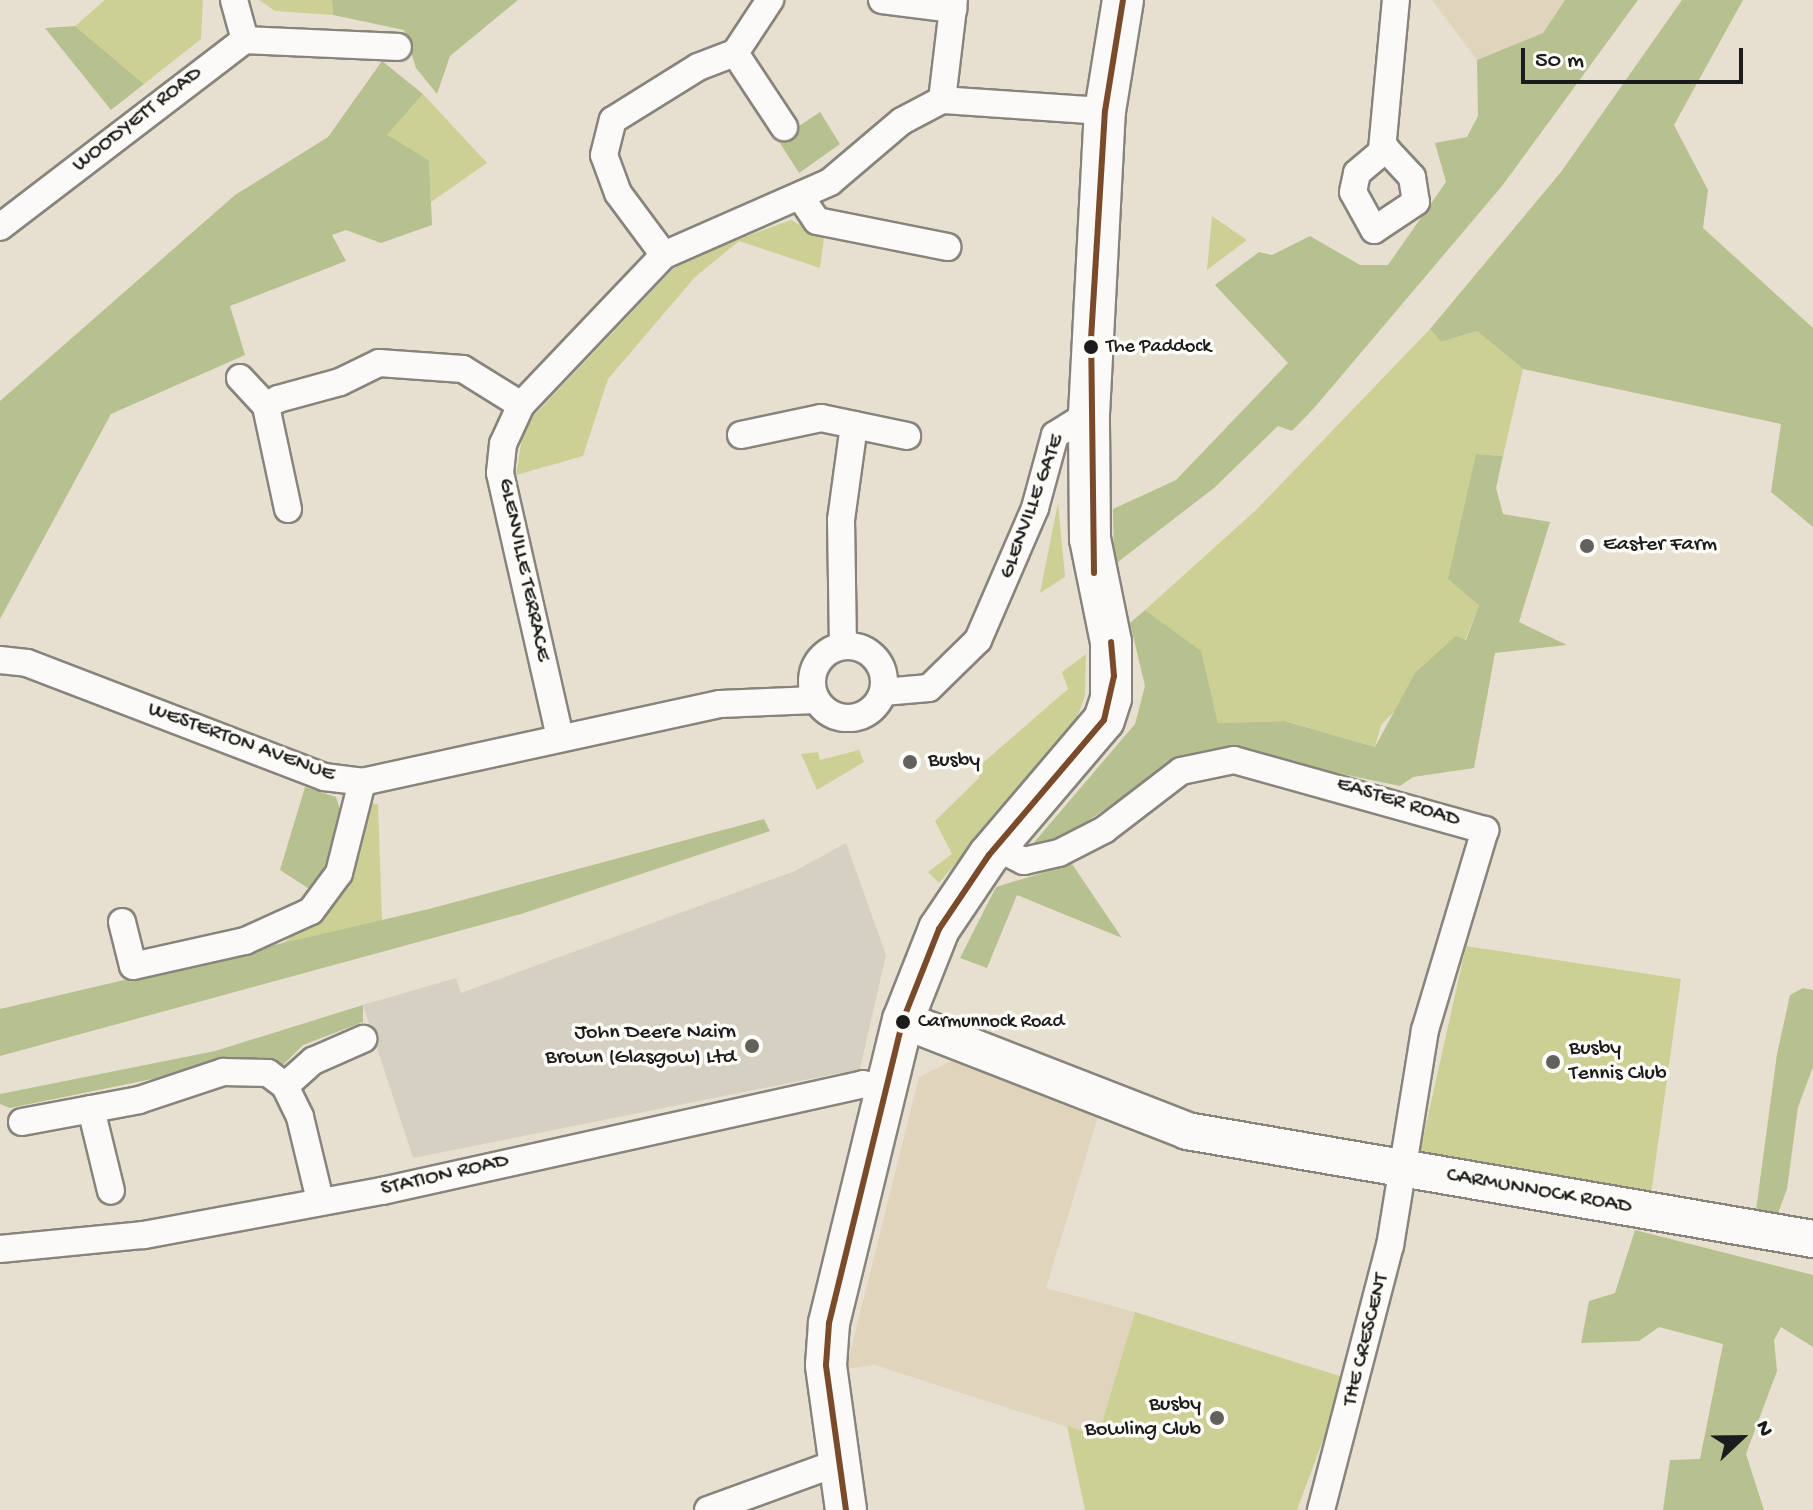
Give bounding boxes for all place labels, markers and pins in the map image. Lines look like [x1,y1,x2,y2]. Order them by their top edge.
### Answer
place label: The Paddock [1106,335,1211,359]
marker: The Paddock [1083,339,1099,355]
place label: Easter Farm [1603,533,1717,559]
marker: Easter Farm [1578,537,1596,555]
place label: Busby [928,749,980,775]
marker: Busby [899,751,921,773]
place label: Carmunnock Road [918,1010,1064,1034]
marker: Carmunnock Road [895,1014,911,1030]
place label: John Deere Nairn Brown (Glasgow) Ltd [545,1020,736,1072]
place label: Busby Tennis Club [1569,1036,1667,1088]
marker: John Deere Nairn Brown (Glasgow) Ltd [743,1037,761,1055]
marker: Busby Tennis Club [1544,1053,1562,1071]
place label: Busby Bowling Club [1085,1392,1201,1444]
marker: Busby Bowling Club [1208,1409,1226,1427]

